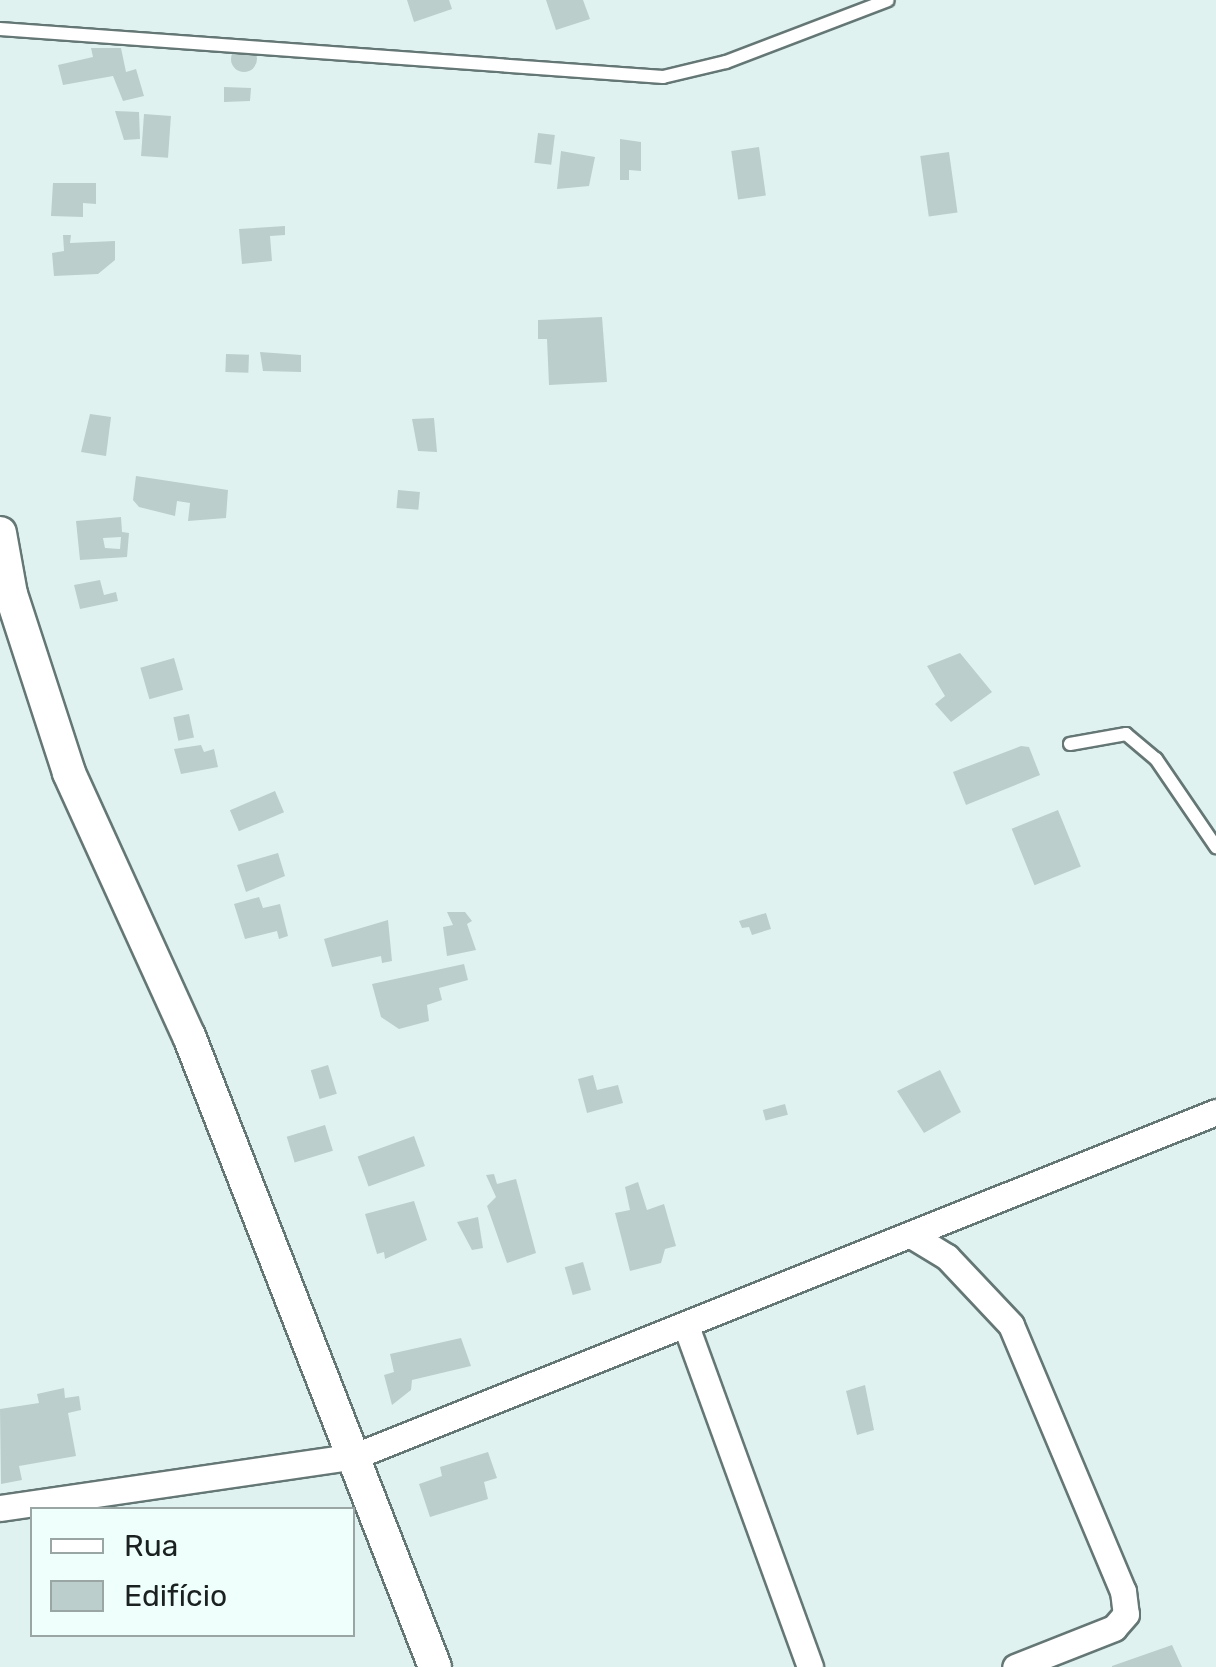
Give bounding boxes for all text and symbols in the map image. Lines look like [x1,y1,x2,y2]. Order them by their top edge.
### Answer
legend [30,1507,355,1637]
text: Rua [124,1528,178,1564]
text: Edifício [124,1578,227,1614]

